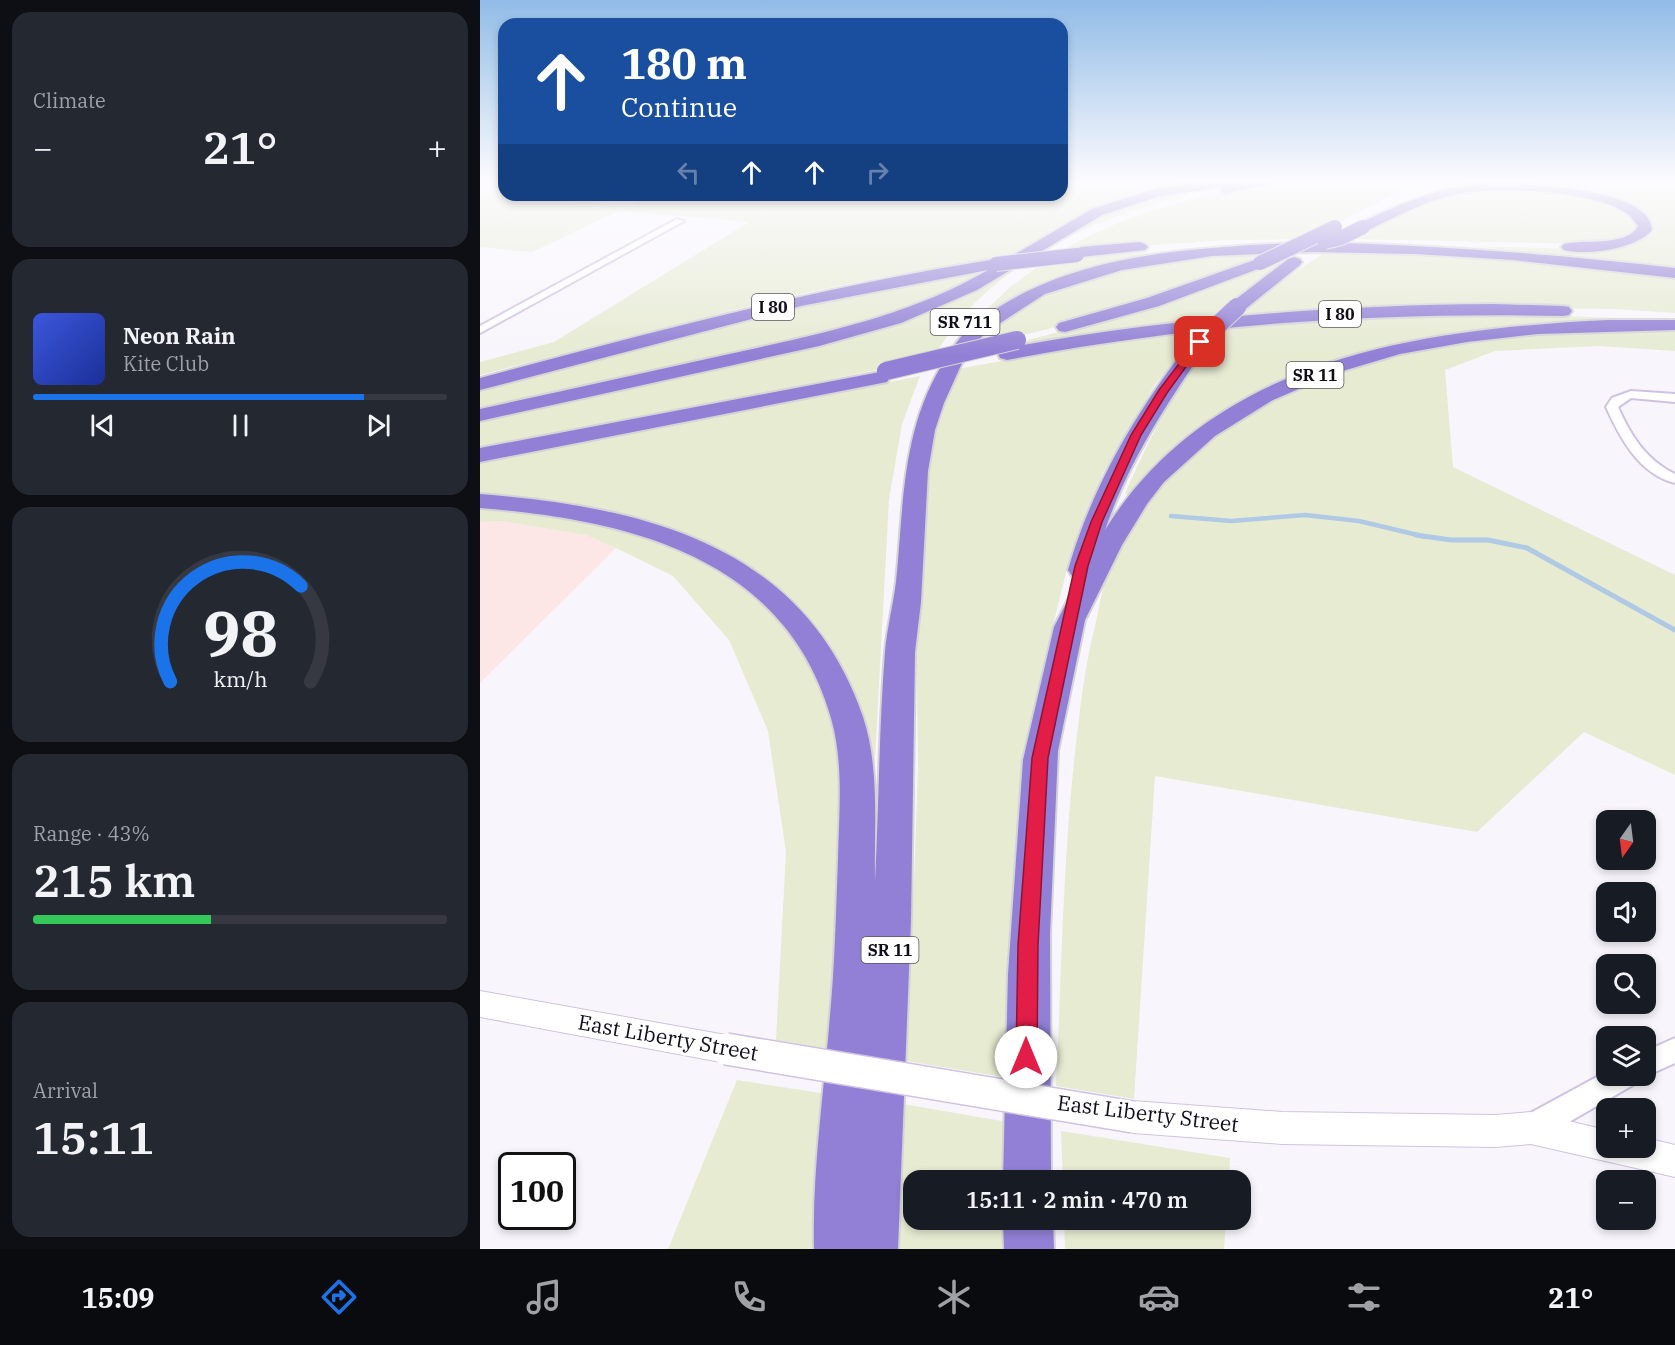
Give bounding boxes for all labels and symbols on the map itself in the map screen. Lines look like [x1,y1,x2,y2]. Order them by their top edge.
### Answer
road number: I 80 [752,294,794,320]
road number: I 80 [1319,301,1361,327]
road number: SR 711 [930,309,1000,335]
pin [1174,316,1225,367]
road number: SR 11 [1286,362,1344,388]
north arrow [1596,810,1656,870]
road number: SR 11 [862,937,918,963]
street label: East Liberty Street [576,1007,760,1067]
position arrow [994,1025,1058,1089]
street label: East Liberty Street [1056,1088,1240,1138]
speed limit sign: 100 [498,1152,576,1230]

